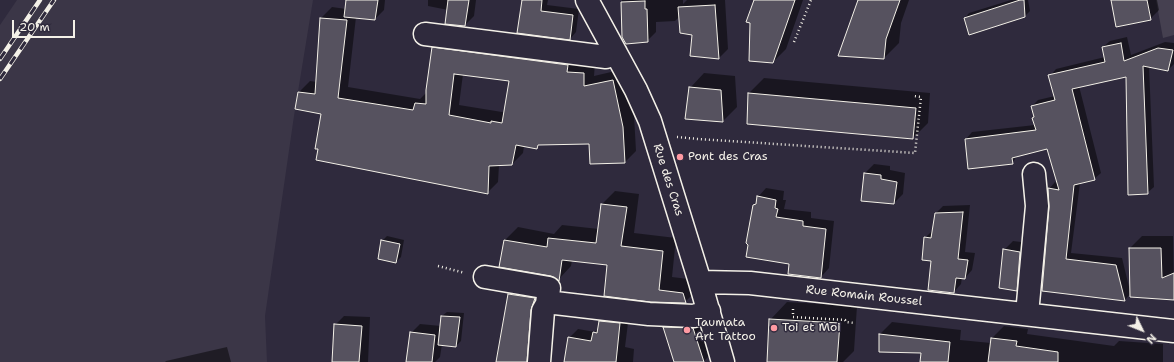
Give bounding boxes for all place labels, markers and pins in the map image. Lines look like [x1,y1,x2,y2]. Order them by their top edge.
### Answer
place label: Pont des Cras [688,150,768,164]
marker: Pont des Cras [675,152,685,162]
place label: Taumata Art Tattoo [695,316,756,344]
place label: Toi et Moi [782,321,841,335]
marker: Toi et Moi [769,323,779,333]
marker: Taumata Art Tattoo [682,325,692,335]

